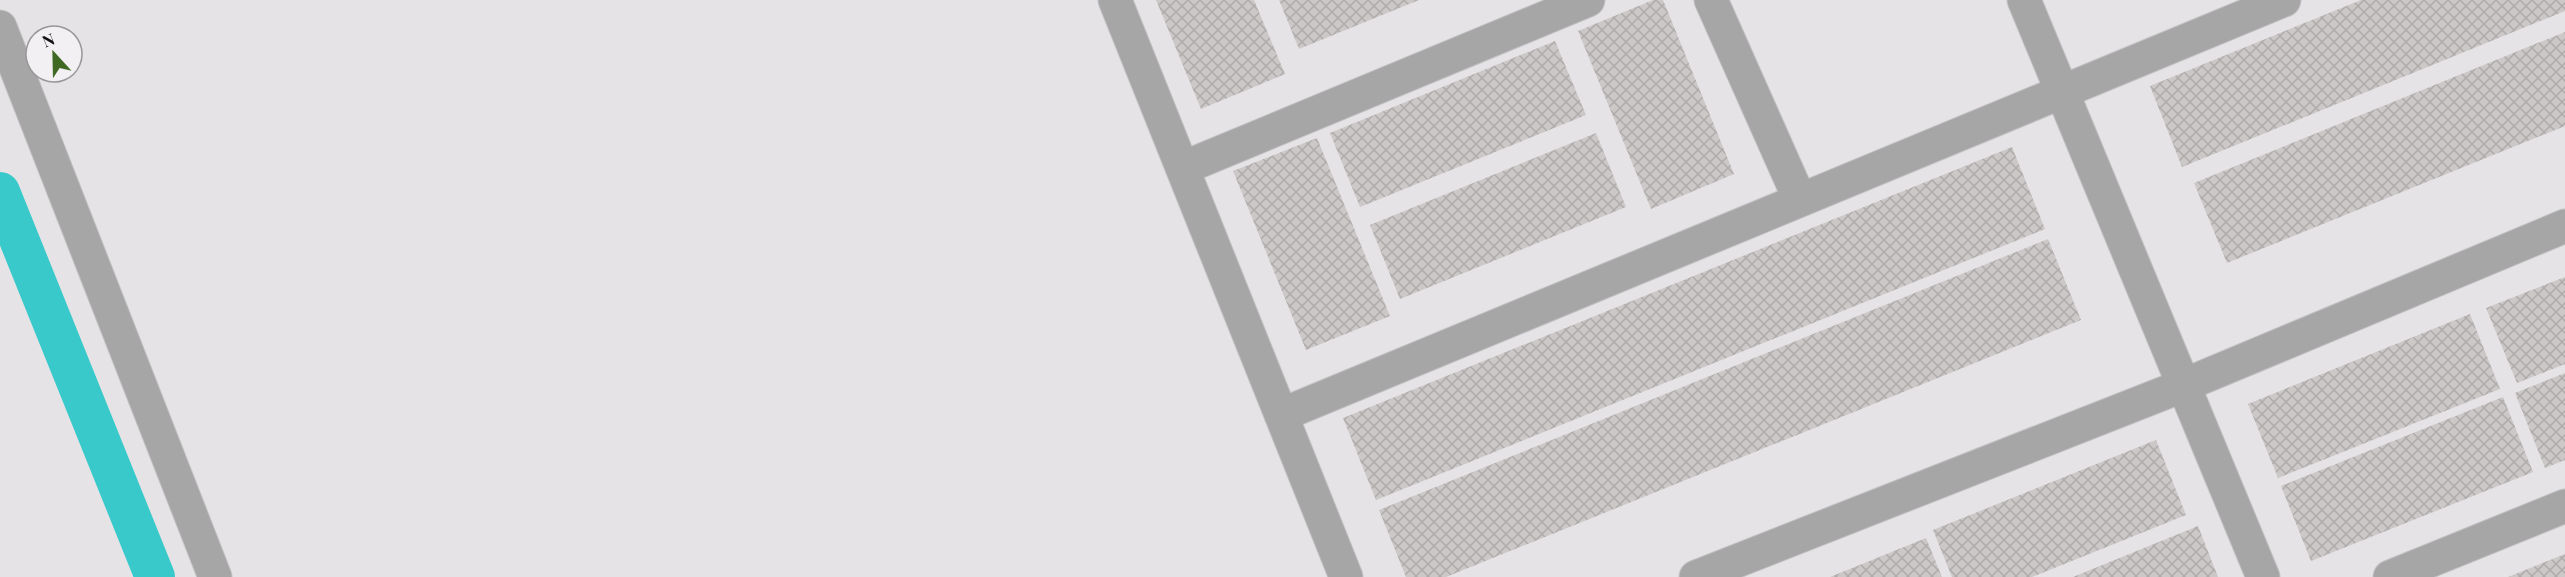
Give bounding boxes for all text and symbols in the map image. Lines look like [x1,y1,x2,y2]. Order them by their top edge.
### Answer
north arrow [24,24,84,84]
text: N [39,28,58,52]

